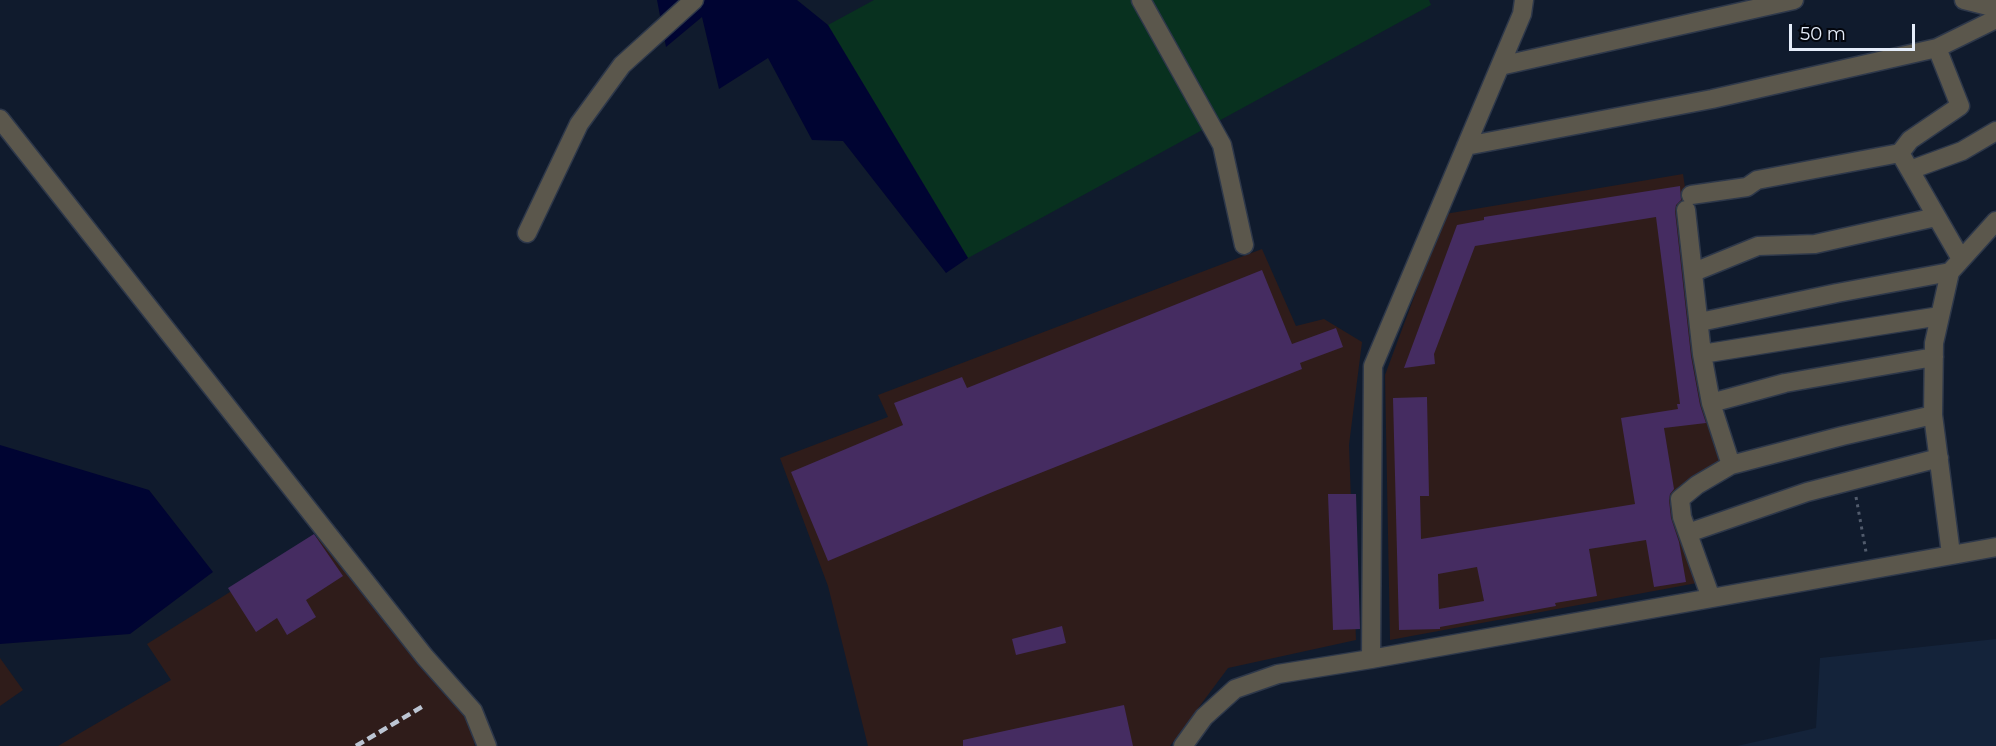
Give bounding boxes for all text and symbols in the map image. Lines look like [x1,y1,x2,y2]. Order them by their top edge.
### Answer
scale bar [1792,12,1918,50]
text: 50 m [1800,23,1846,45]

